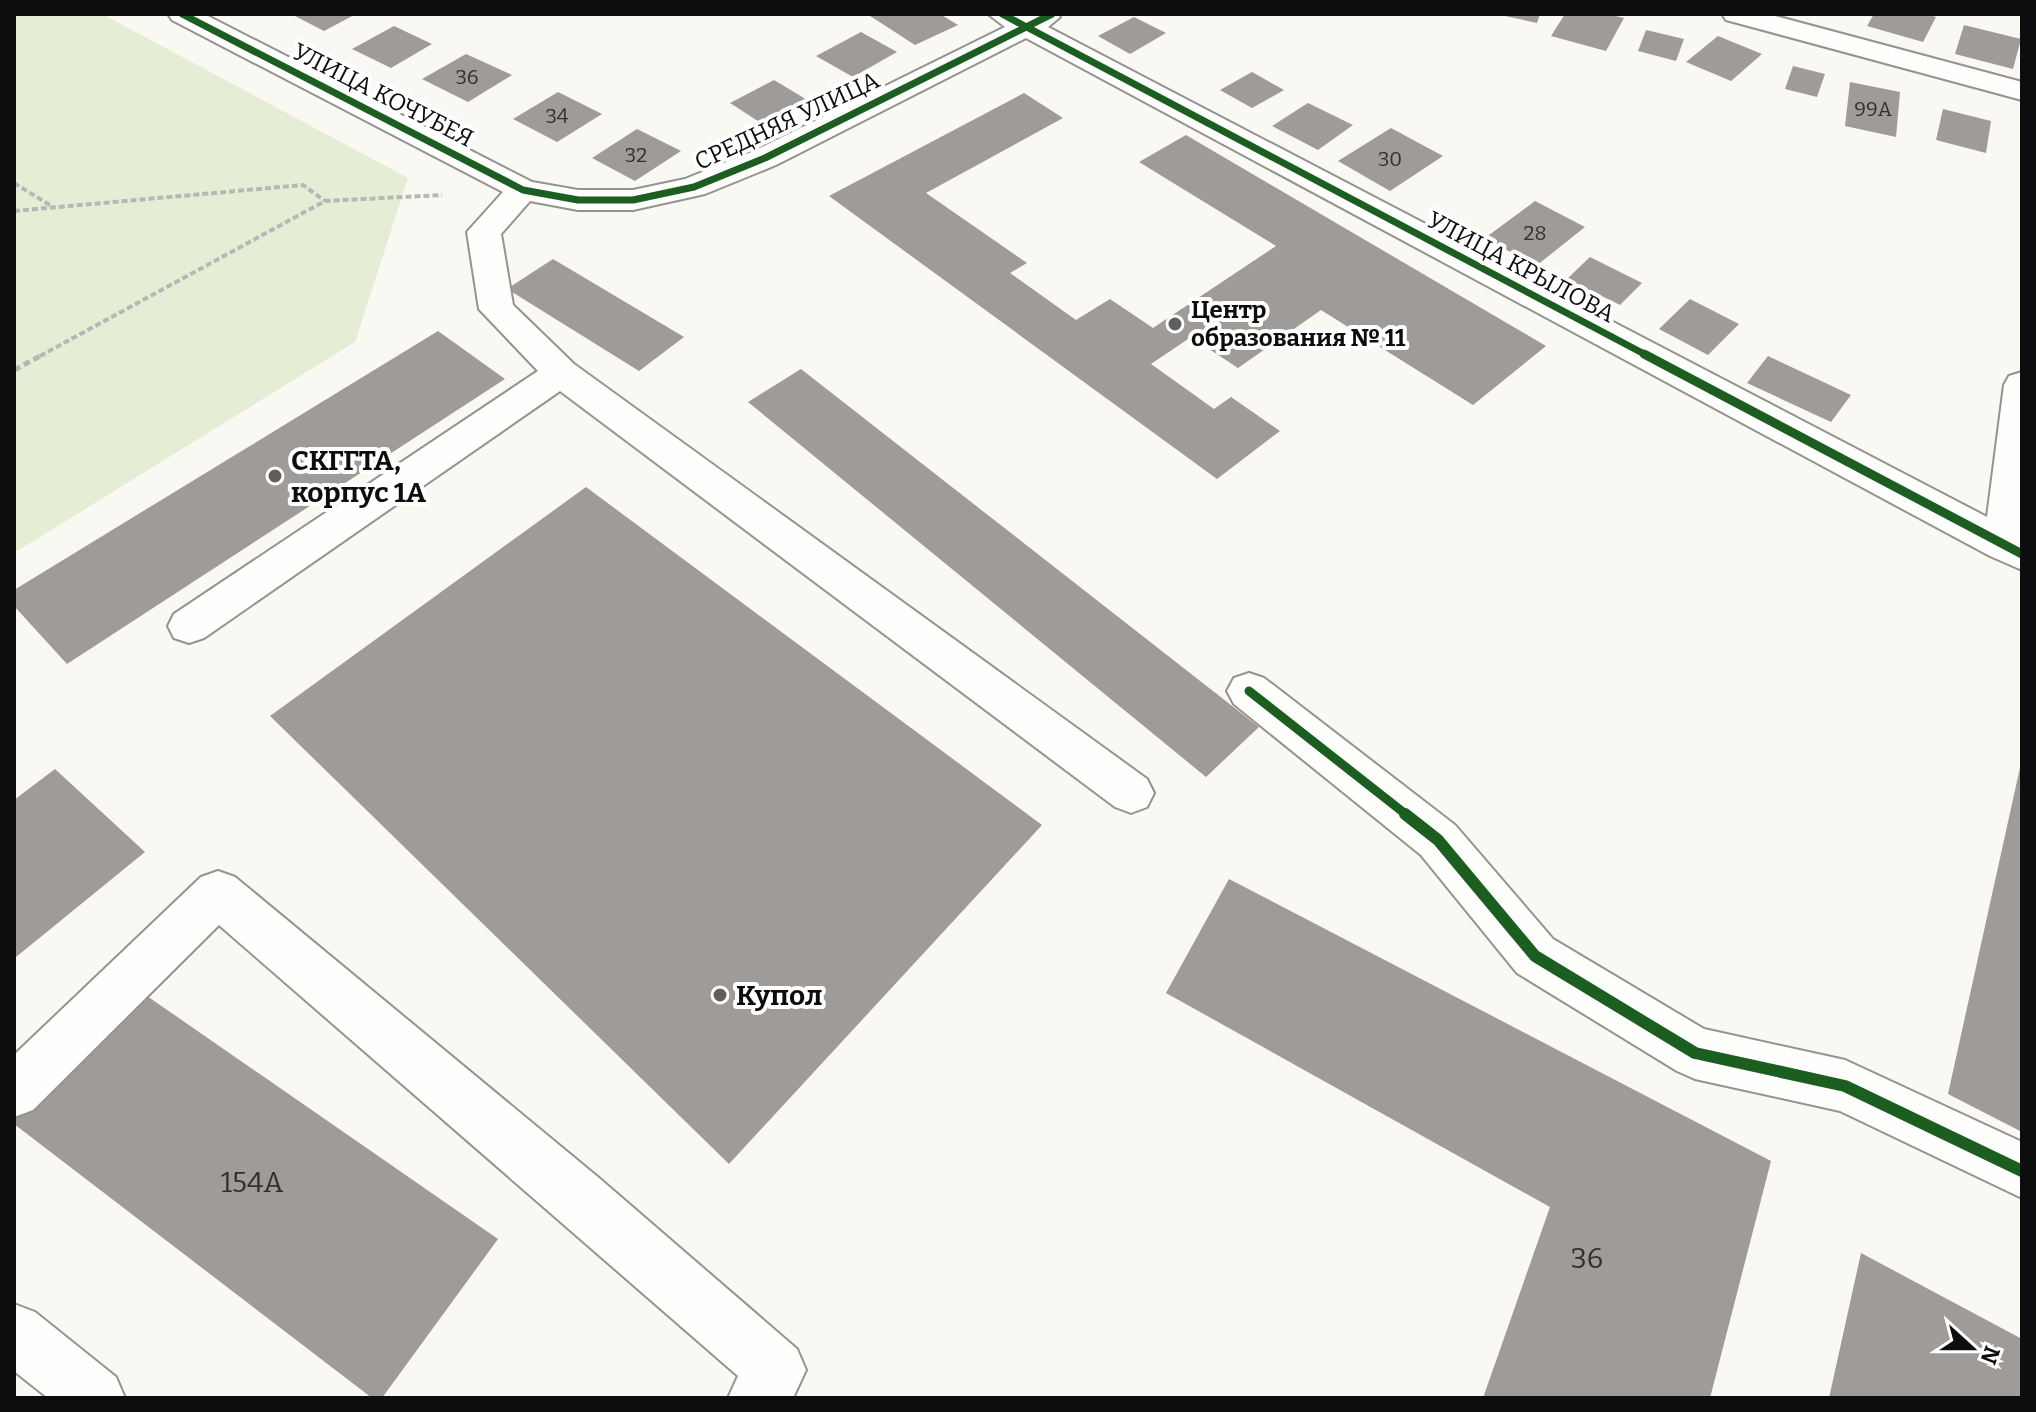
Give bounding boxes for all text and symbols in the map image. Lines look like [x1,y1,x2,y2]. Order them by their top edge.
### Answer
street label: УЛИЦА КОЧУБЕЯ [288,37,478,153]
house number: 36 [455,65,479,89]
street label: СРЕДНЯЯ УЛИЦА [690,66,884,176]
house number: 99А [1854,97,1893,121]
house number: 34 [545,104,569,128]
house number: 32 [625,143,647,167]
house number: 30 [1378,147,1402,171]
street label: УЛИЦА КРЫЛОВА [1422,206,1620,328]
house number: 28 [1524,221,1546,245]
place label: Центр образования № 11 [1191,296,1406,352]
marker: Центр образования № 11 [1166,315,1184,333]
place label: СКГГТА, корпус 1А [291,444,426,509]
marker: СКГГТА, корпус 1А [266,467,284,485]
place label: Купол [736,979,822,1012]
marker: Купол [711,986,729,1004]
house number: 154А [221,1166,283,1199]
house number: 36 [1571,1242,1603,1275]
north arrow [1932,1308,2012,1388]
text: N [1975,1342,2006,1368]

